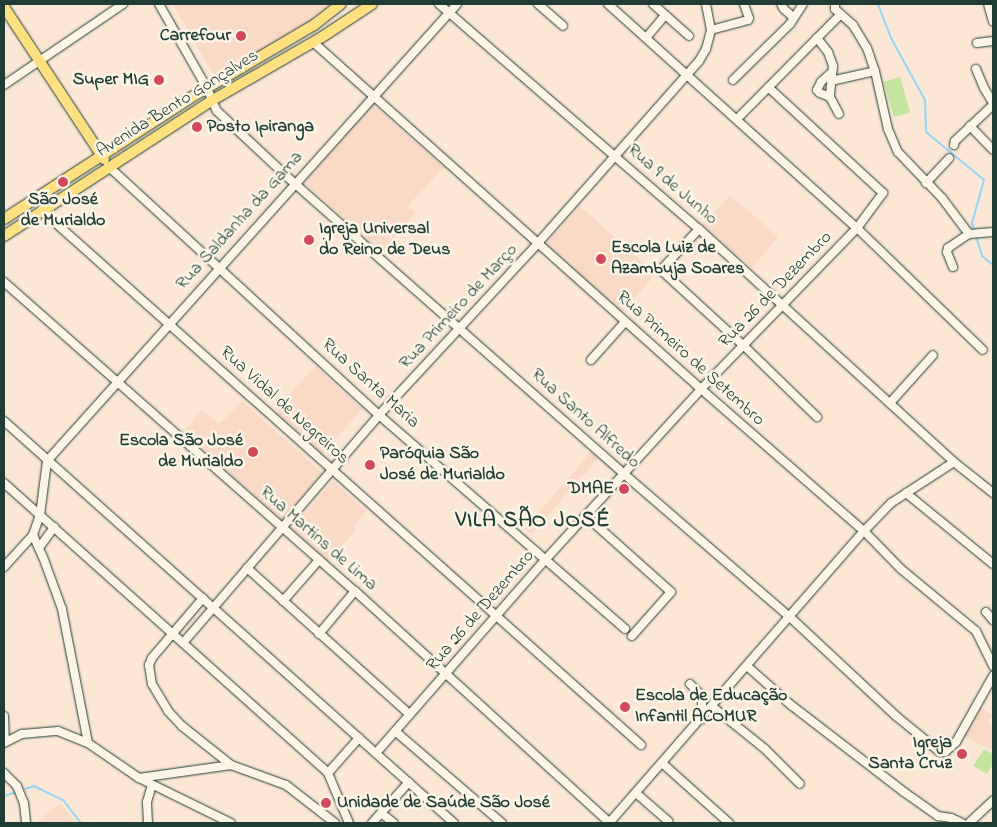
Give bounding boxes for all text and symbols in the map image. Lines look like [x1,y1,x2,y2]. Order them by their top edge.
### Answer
place label: Carrefour [160,25,231,47]
marker: Carrefour [235,30,247,42]
street label: Avenida Bento Gonçalves [93,45,263,163]
place label: Super MIG [73,69,149,91]
marker: Super MIG [153,74,165,86]
place label: Posto Ipiranga [207,116,314,138]
marker: Posto Ipiranga [191,121,203,133]
street label: Rua 9 de Junho [622,140,722,230]
street label: Rua Saldanha da Gama [172,147,308,295]
marker: São José de Murialdo [57,176,69,188]
place label: São José de Murialdo [21,190,105,232]
place label: Igreja Universal do Reino de Deus [319,219,450,262]
street label: Rua 26 de Dezembro [715,227,837,353]
marker: Igreja Universal do Reino de Deus [303,234,315,246]
place label: Escola Luiz de Azambuja Soares [611,238,744,280]
street label: Rua Primeiro de Março [395,240,523,374]
marker: Escola Luiz de Azambuja Soares [595,253,607,265]
street label: Rua Primeiro de Setembro [611,287,769,431]
street label: Rua Santa Maria [317,334,423,434]
street label: Rua Vidal de Negreiros [215,342,353,470]
street label: Rua Santo Alfredo [526,364,644,474]
place label: Escola São José de Murialdo [119,431,243,474]
place label: Paróquia São José de Murialdo [380,444,505,486]
marker: Escola São José de Murialdo [247,446,259,458]
marker: Paróquia São José de Murialdo [364,459,376,471]
place label: DMAE [568,478,614,500]
street label: Rua Martins de Lima [255,482,381,596]
marker: DMAE [618,483,630,495]
district label: VILA SÃO JOSÉ [454,509,612,535]
street label: Rua 26 de Dezembro [422,546,540,676]
place label: Escola de Educação Infantil ACOMUR [635,686,787,729]
marker: Escola de Educação Infantil ACOMUR [619,701,631,713]
place label: Igreja Santa Cruz [868,733,952,776]
marker: Igreja Santa Cruz [956,748,968,760]
place label: Unidade de Saúde São José [337,792,550,814]
marker: Unidade de Saúde São José [319,796,333,810]

